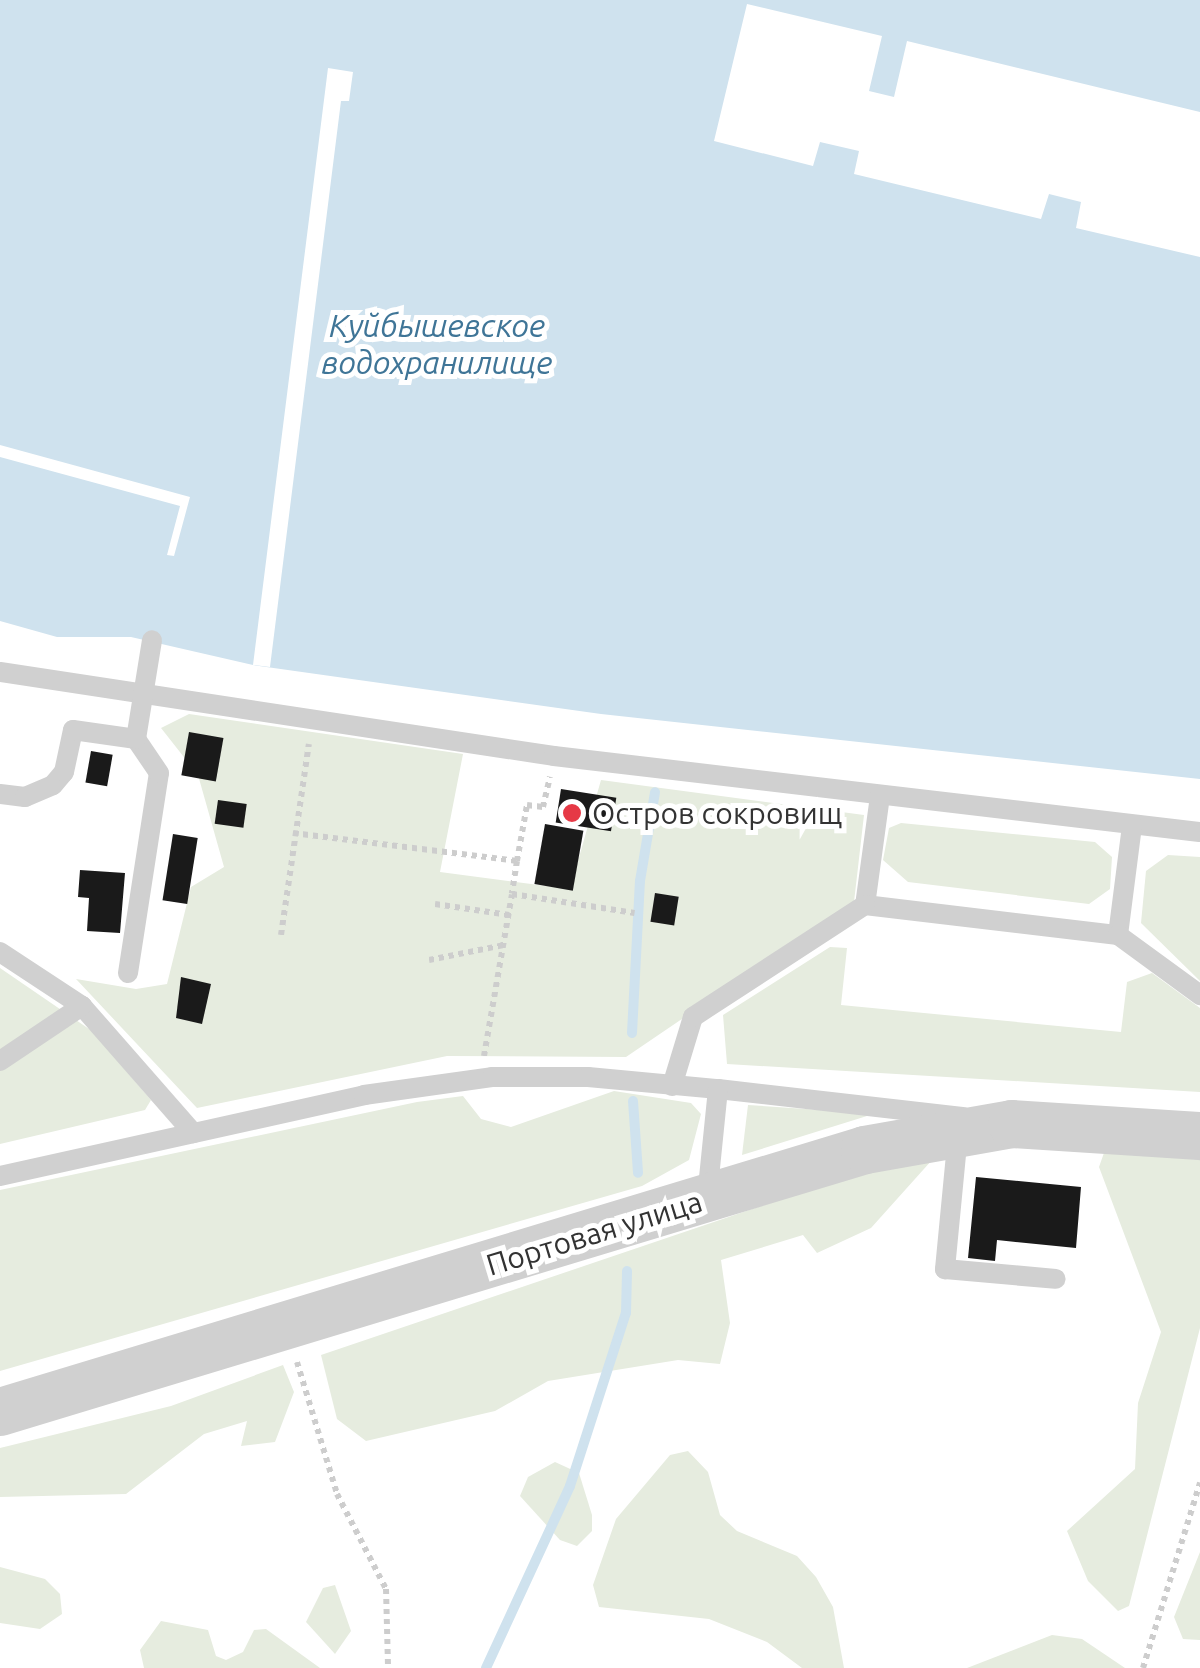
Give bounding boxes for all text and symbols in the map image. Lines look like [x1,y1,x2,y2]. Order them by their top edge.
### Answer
water label: Куйбышевское водохранилище [322,307,552,382]
place label: Остров сокровищ [592,795,842,831]
marker: Остров сокровищ [561,802,583,824]
street label: Портовая улица [482,1183,706,1283]

